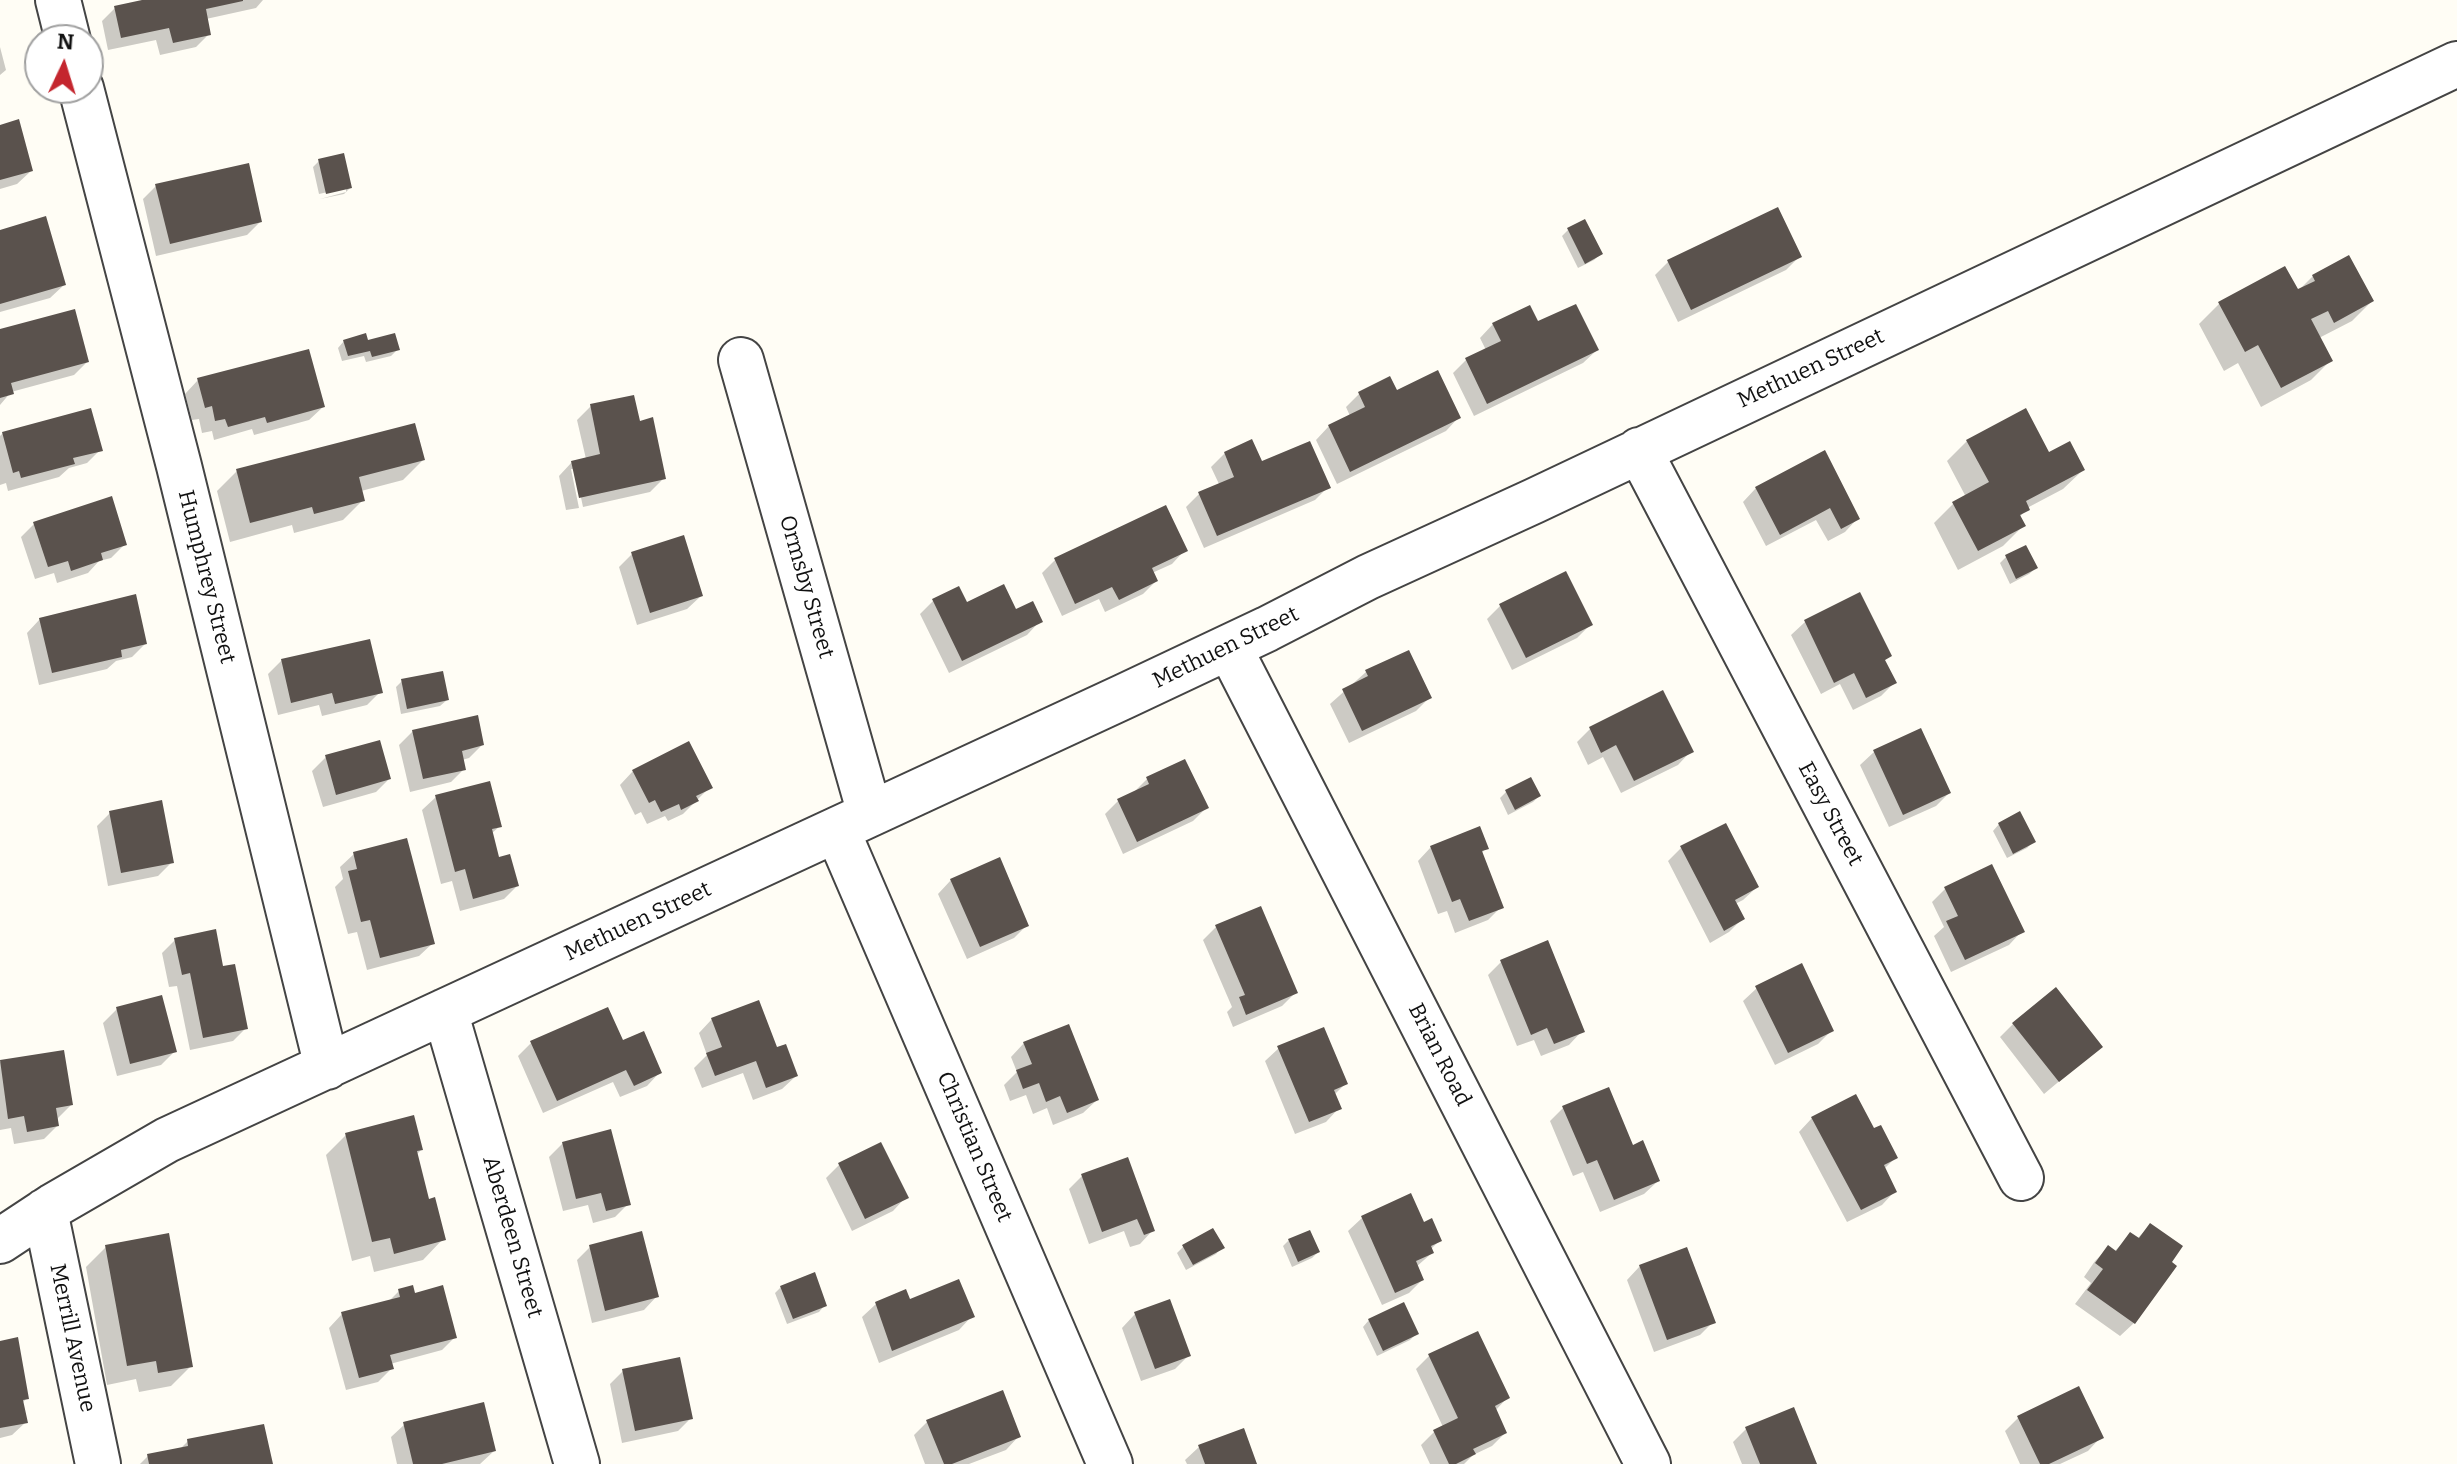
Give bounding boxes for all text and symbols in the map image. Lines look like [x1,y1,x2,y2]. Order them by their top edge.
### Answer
north arrow [24,24,104,104]
text: N [56,27,75,56]
street label: Methuen Street [1733,323,1889,415]
street label: Humphrey Street [172,488,240,666]
street label: Ormsby Street [773,513,839,661]
street label: Methuen Street [1149,601,1303,695]
street label: Easy Street [1792,758,1868,870]
street label: Methuen Street [560,876,716,968]
street label: Brian Road [1402,999,1476,1111]
street label: Christian Street [931,1068,1017,1226]
street label: Aberdeen Street [476,1153,548,1321]
street label: Merrill Avenue [43,1261,101,1415]

